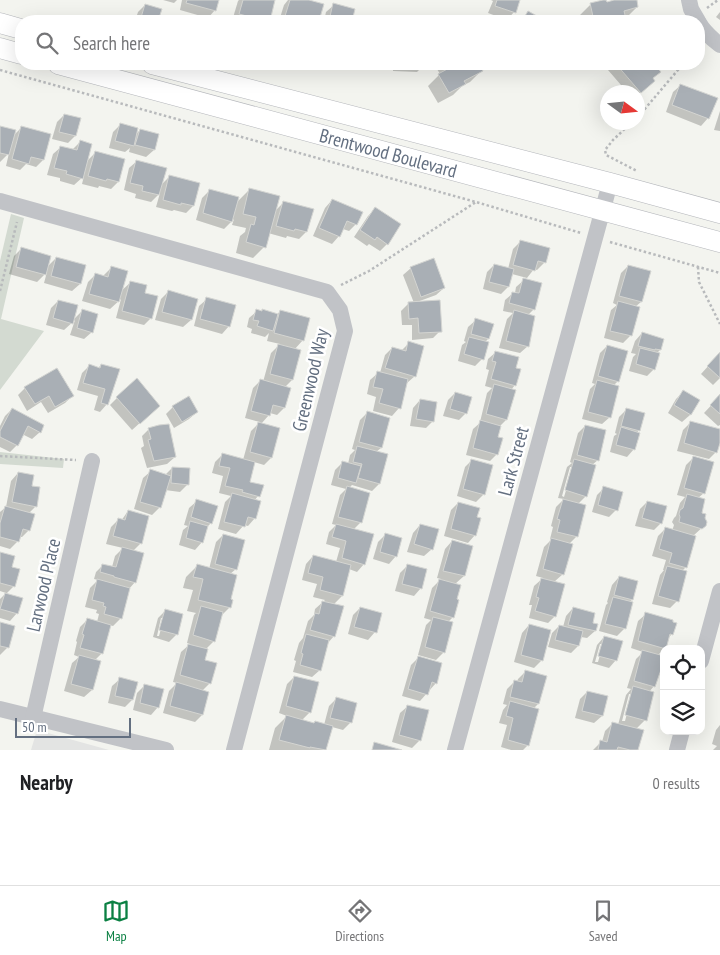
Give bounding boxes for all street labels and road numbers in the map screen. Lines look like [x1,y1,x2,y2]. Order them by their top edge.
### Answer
street label: Brentwood Boulevard [317,123,460,183]
street label: Greenwood Way [287,325,334,434]
street label: Lark Street [492,423,534,498]
street label: Larwood Place [21,536,65,634]

